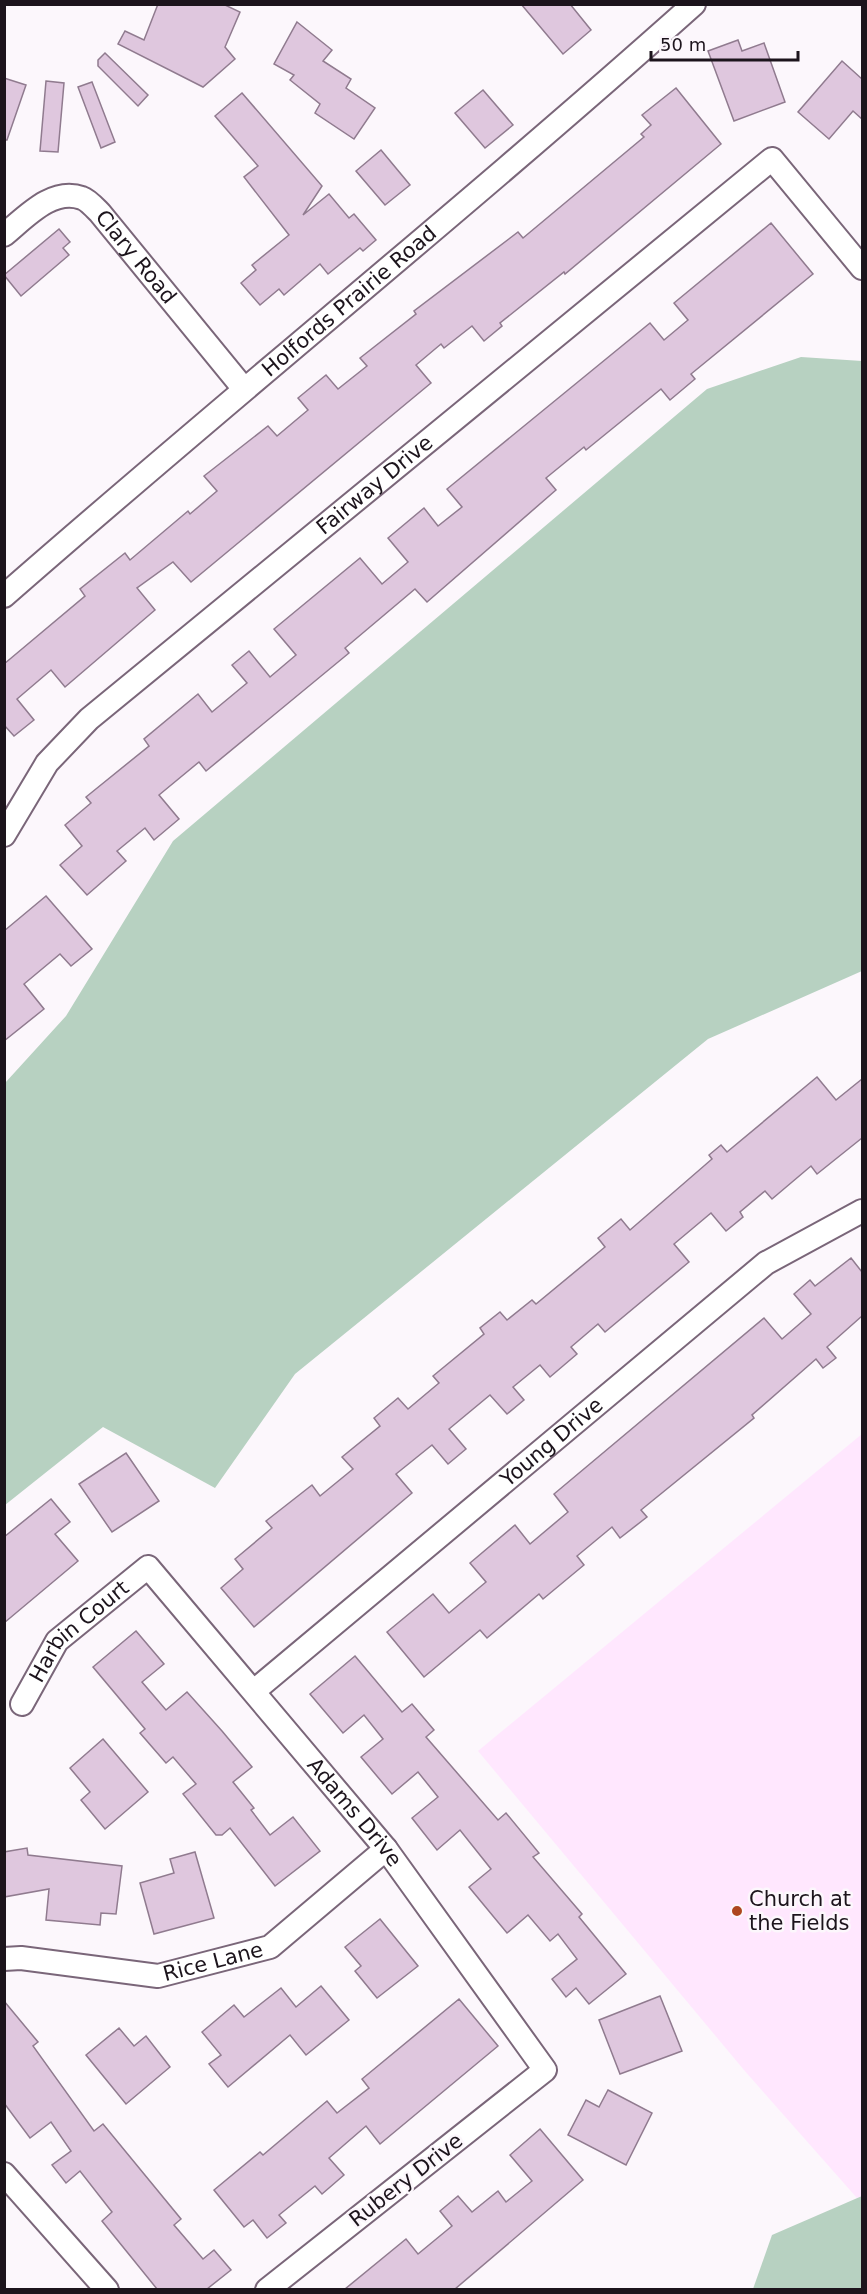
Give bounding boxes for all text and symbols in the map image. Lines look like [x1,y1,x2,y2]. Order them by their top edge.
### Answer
scale bar [651,24,798,62]
text: 50 m [660,34,706,55]
street label: Clary Road [91,205,181,309]
street label: Holfords Prairie Road [257,221,441,381]
street label: Fairway Drive [312,430,437,539]
street label: Young Drive [495,1393,608,1492]
street label: Harbin Court [25,1576,134,1686]
street label: Adams Drive [302,1753,407,1871]
place label: Church at the Fields [749,1887,851,1935]
marker: Church at the Fields [730,1904,744,1918]
street label: Rice Lane [160,1937,266,1986]
street label: Rubery Drive [345,2128,467,2232]

